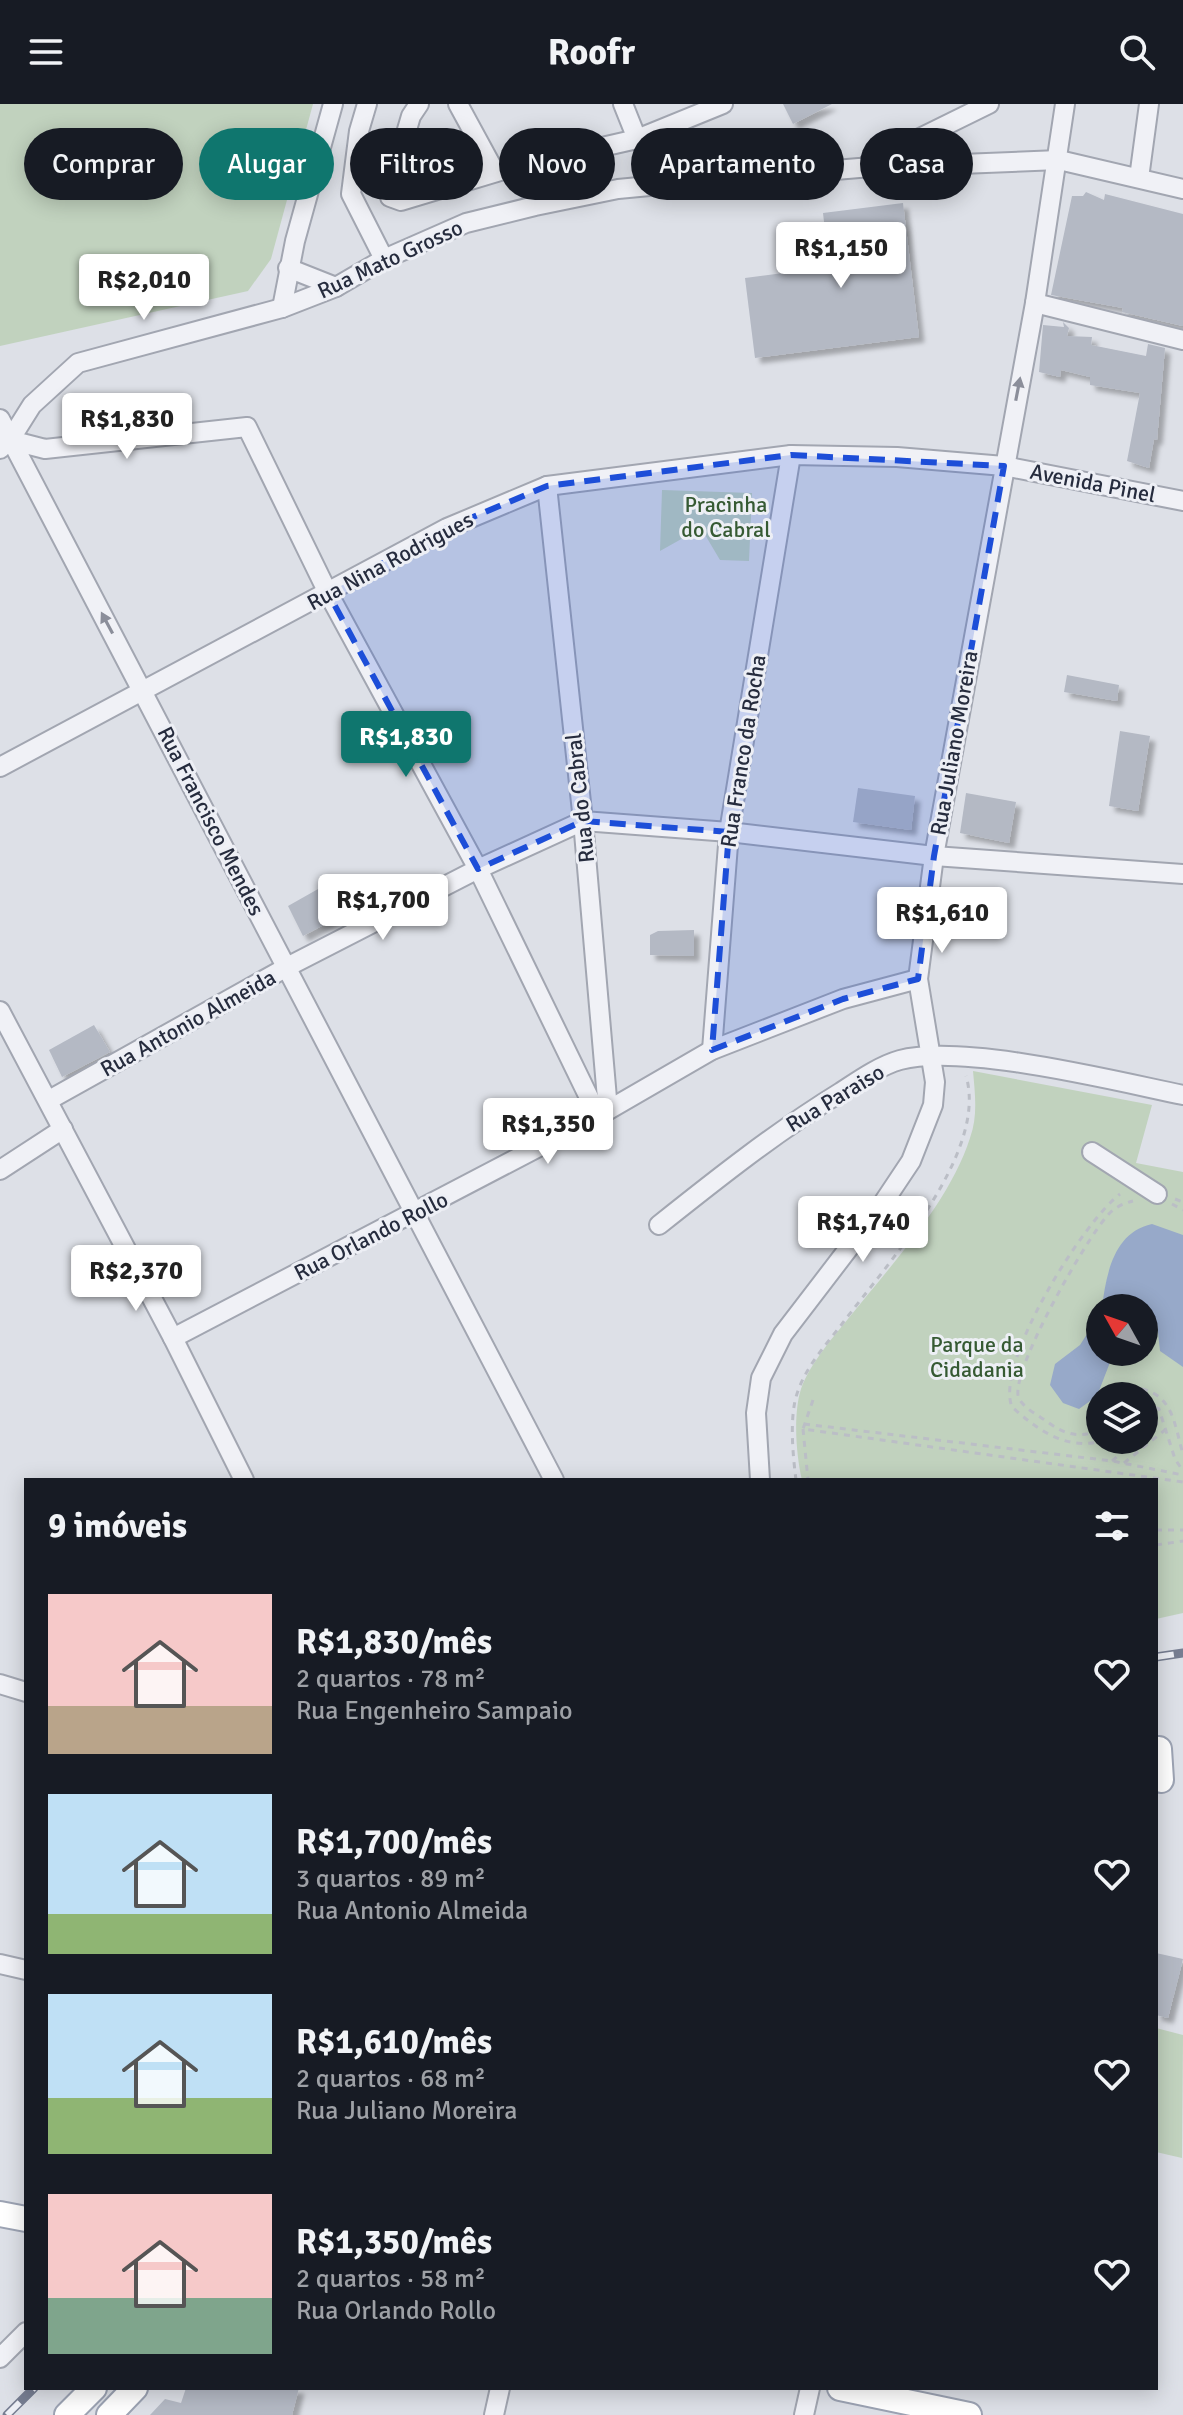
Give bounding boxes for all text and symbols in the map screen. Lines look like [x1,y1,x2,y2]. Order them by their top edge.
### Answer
icon: menu [24,30,68,74]
text: Roofr [548,30,635,75]
icon: search [1115,30,1159,74]
chip: Comprar [24,128,183,200]
chip: Alugar [199,128,334,200]
chip: Filtros [350,128,483,200]
chip: Novo [499,128,615,200]
chip: Apartamento [631,128,844,200]
chip: Casa [860,128,973,200]
street label: Rua Mato Grosso [313,214,467,304]
pin: R$1,150 [767,222,915,290]
text: R$1,150 [794,232,888,264]
pin: R$2,010 [70,254,218,322]
text: R$2,010 [97,264,191,296]
one-way arrow [1013,376,1025,401]
pin: R$1,830 [53,393,201,461]
text: R$1,830 [80,403,174,435]
street label: Avenida Pinel [1028,458,1158,508]
park label: Pracinha do Cabral [681,491,771,543]
street label: Rua Nina Rodrigues [302,506,478,616]
one-way arrow [101,611,114,634]
street label: Rua Juliano Moreira [924,648,984,838]
street label: Rua Franco da Rocha [714,653,772,849]
pin: R$1,830 [332,711,480,779]
text: R$1,830 [359,721,453,753]
street label: Rua Francisco Mendes [152,722,270,920]
street label: Rua do Cabral [560,732,600,864]
pin: R$1,700 [309,874,457,942]
text: R$1,700 [336,884,430,916]
pin: R$1,610 [868,887,1016,955]
text: R$1,610 [895,897,989,929]
street label: Rua Antonio Almeida [96,964,280,1082]
street label: Rua Paraiso [781,1058,889,1138]
pin: R$1,350 [474,1098,622,1166]
text: R$1,350 [501,1108,595,1140]
street label: Rua Orlando Rollo [289,1186,453,1286]
pin: R$1,740 [789,1196,937,1264]
text: R$1,740 [816,1206,910,1238]
pin: R$2,370 [62,1245,210,1313]
text: R$2,370 [89,1255,183,1287]
north arrow [1086,1294,1158,1366]
map controls [1086,1294,1158,1454]
park label: Parque da Cidadania [930,1331,1024,1383]
button: layers [1086,1382,1158,1454]
icon: filters [1090,1504,1134,1548]
text: 9 imóveis [48,1505,187,1547]
text: R$1,830/mês [296,1621,492,1663]
icon: home [112,1626,208,1722]
icon: heart [1090,1652,1134,1696]
text: 2 quartos · 78 m² [296,1663,486,1695]
text: Rua Engenheiro Sampaio [296,1695,572,1727]
text: R$1,700/mês [296,1821,492,1863]
icon: home [112,1826,208,1922]
icon: heart [1090,1852,1134,1896]
text: 3 quartos · 89 m² [296,1863,486,1895]
text: Rua Antonio Almeida [296,1895,528,1927]
text: R$1,610/mês [296,2021,492,2063]
icon: home [112,2026,208,2122]
icon: heart [1090,2052,1134,2096]
text: 2 quartos · 68 m² [296,2063,486,2095]
text: Rua Juliano Moreira [296,2095,517,2127]
text: R$1,350/mês [296,2221,492,2263]
icon: home [112,2226,208,2322]
icon: heart [1090,2252,1134,2296]
text: 2 quartos · 58 m² [296,2263,486,2295]
text: Rua Orlando Rollo [296,2295,496,2327]

